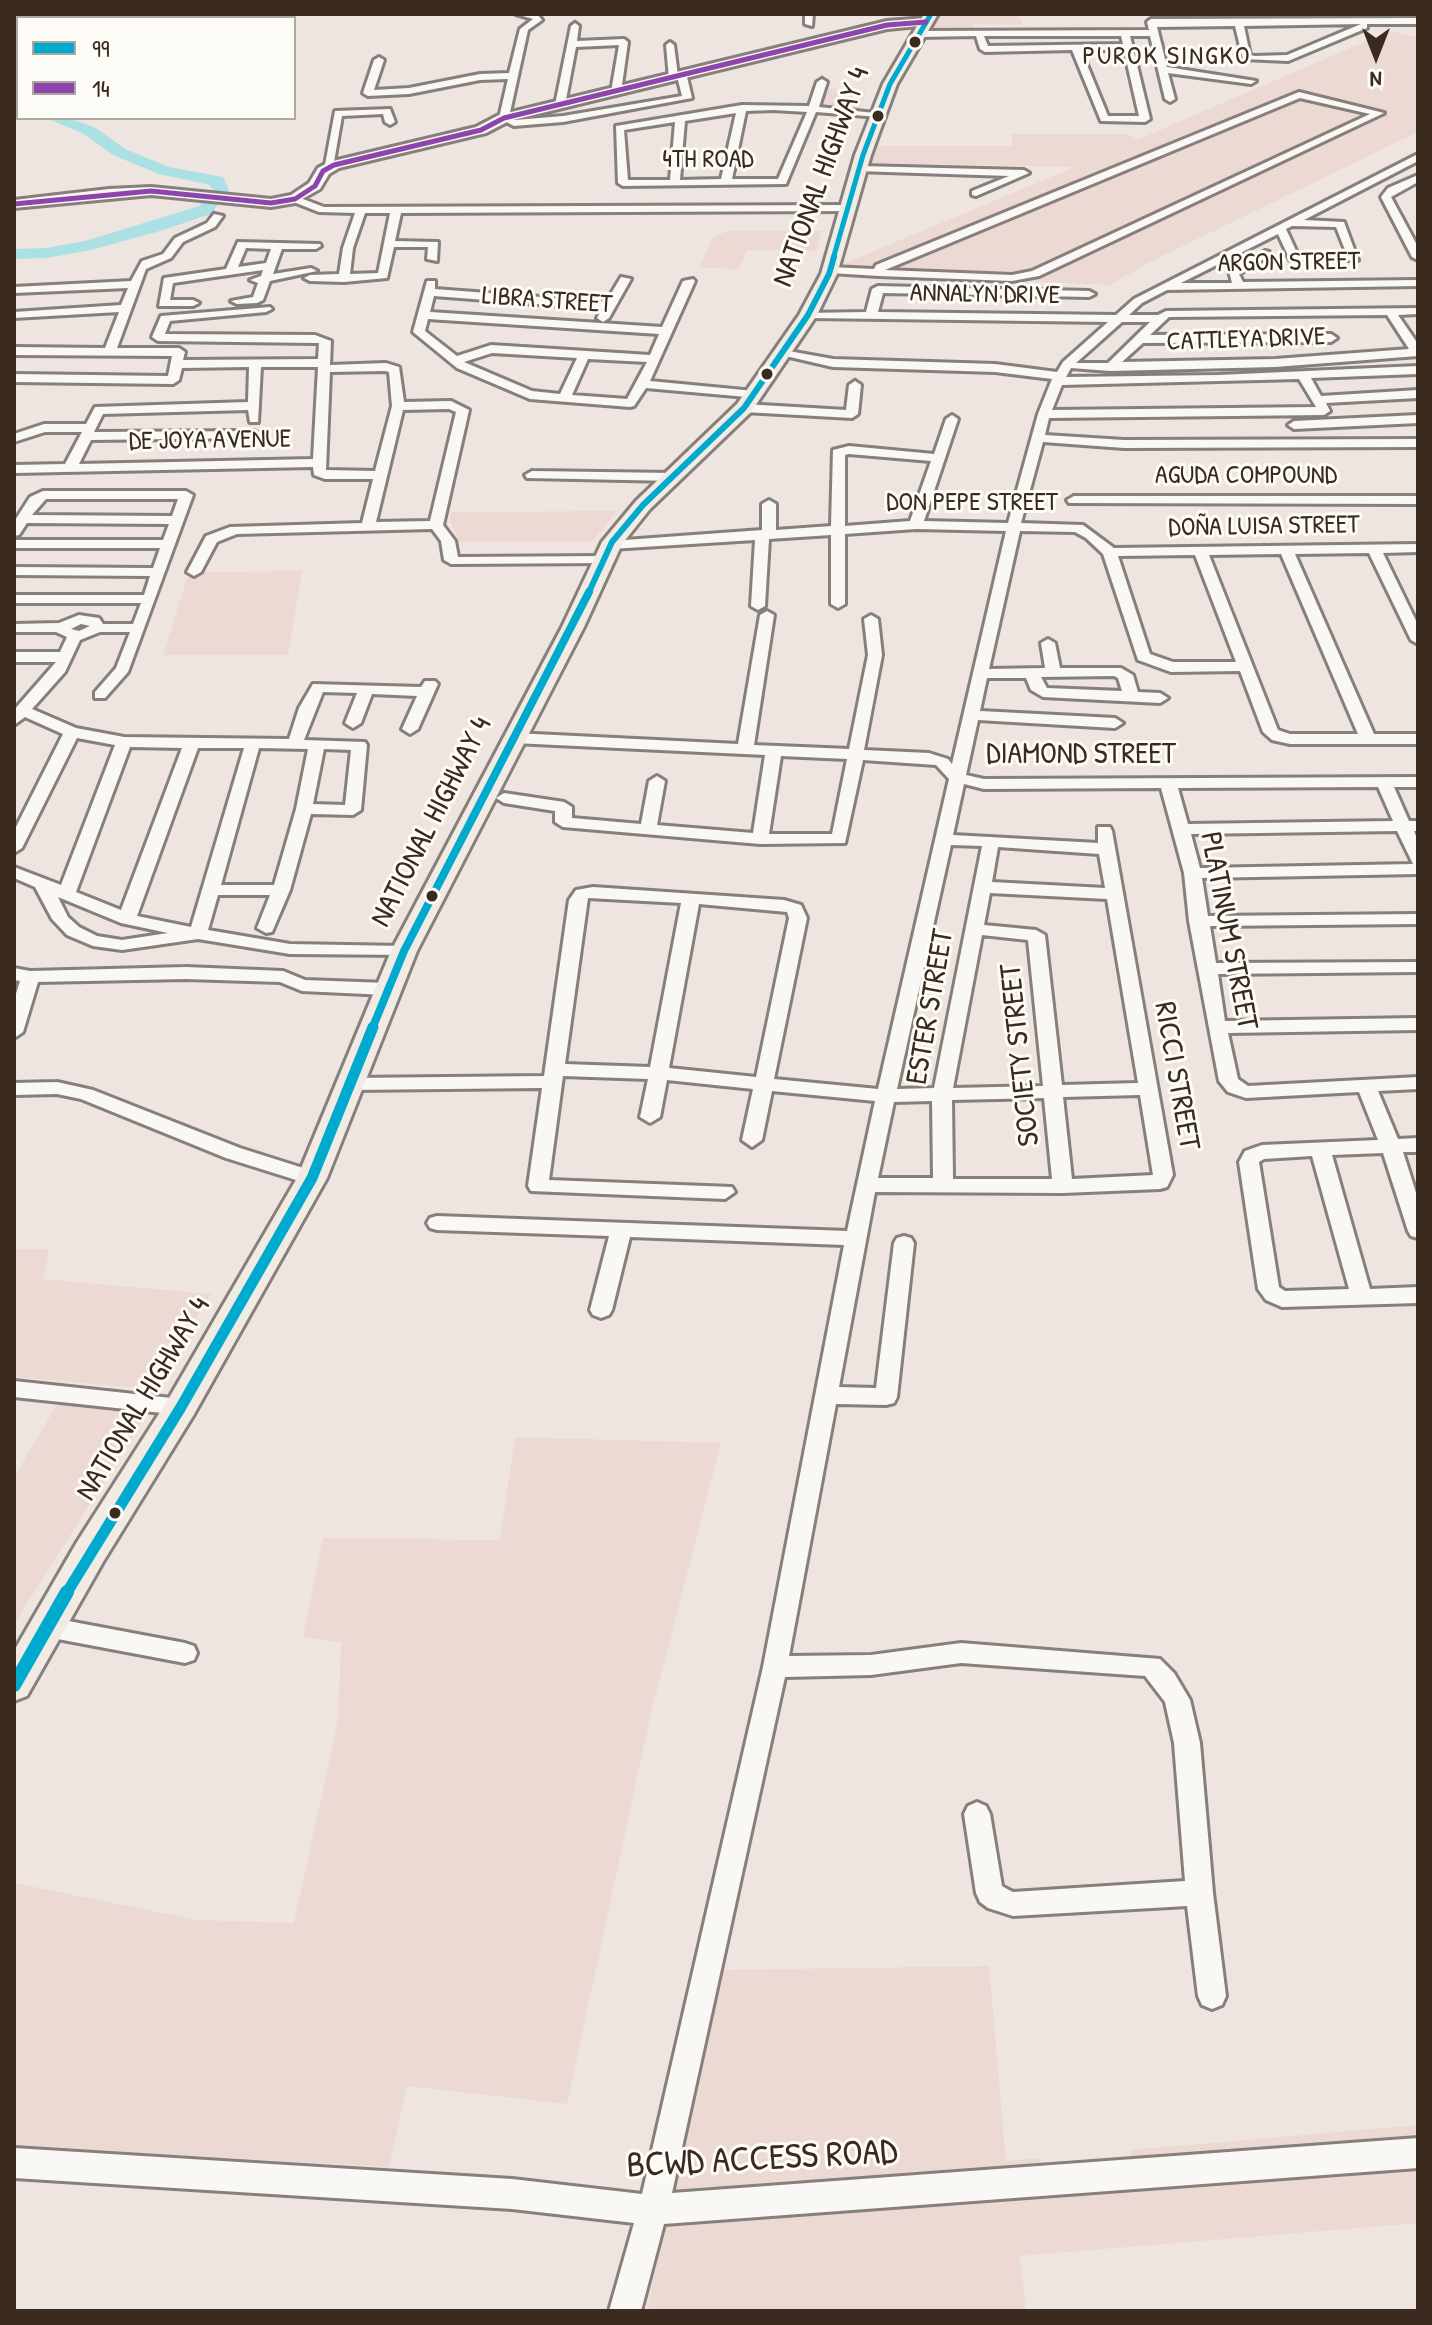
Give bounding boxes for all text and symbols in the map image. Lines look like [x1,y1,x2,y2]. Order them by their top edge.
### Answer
legend [16,16,296,120]
north arrow [1336,16,1416,96]
text: 99 [92,32,110,64]
unlabelled marker [907,34,923,50]
district label: PUROK SINGKO [1082,41,1252,73]
street label: NATIONAL HIGHWAY 4 [766,62,878,292]
text: N [1370,65,1382,95]
text: 14 [92,72,110,104]
unlabelled marker [870,108,886,124]
street label: 4TH ROAD [662,144,754,176]
street label: ARGON STREET [1218,246,1360,280]
street label: ANNALYN DRIVE [910,278,1060,312]
street label: LIBRA STREET [481,281,613,321]
street label: CATTLEYA DRIVE [1166,322,1326,358]
unlabelled marker [759,366,775,382]
street label: DE JOYA AVENUE [129,424,291,458]
street label: AGUDA COMPOUND [1155,460,1337,492]
street label: DON PEPE STREET [886,487,1058,519]
street label: DOÑA LUISA STREET [1168,510,1360,544]
street label: NATIONAL HIGHWAY 4 [364,711,500,933]
street label: DIAMOND STREET [986,737,1176,773]
street label: PLATINUM STREET [1191,829,1265,1033]
unlabelled marker [424,888,440,904]
street label: ESTER STREET [900,927,962,1087]
street label: SOCIETY STREET [994,962,1048,1148]
street label: RICCI STREET [1145,999,1207,1153]
street label: NATIONAL HIGHWAY 4 [69,1291,219,1507]
unlabelled marker [107,1505,123,1521]
street label: BCWD ACCESS ROAD [626,2131,898,2189]

